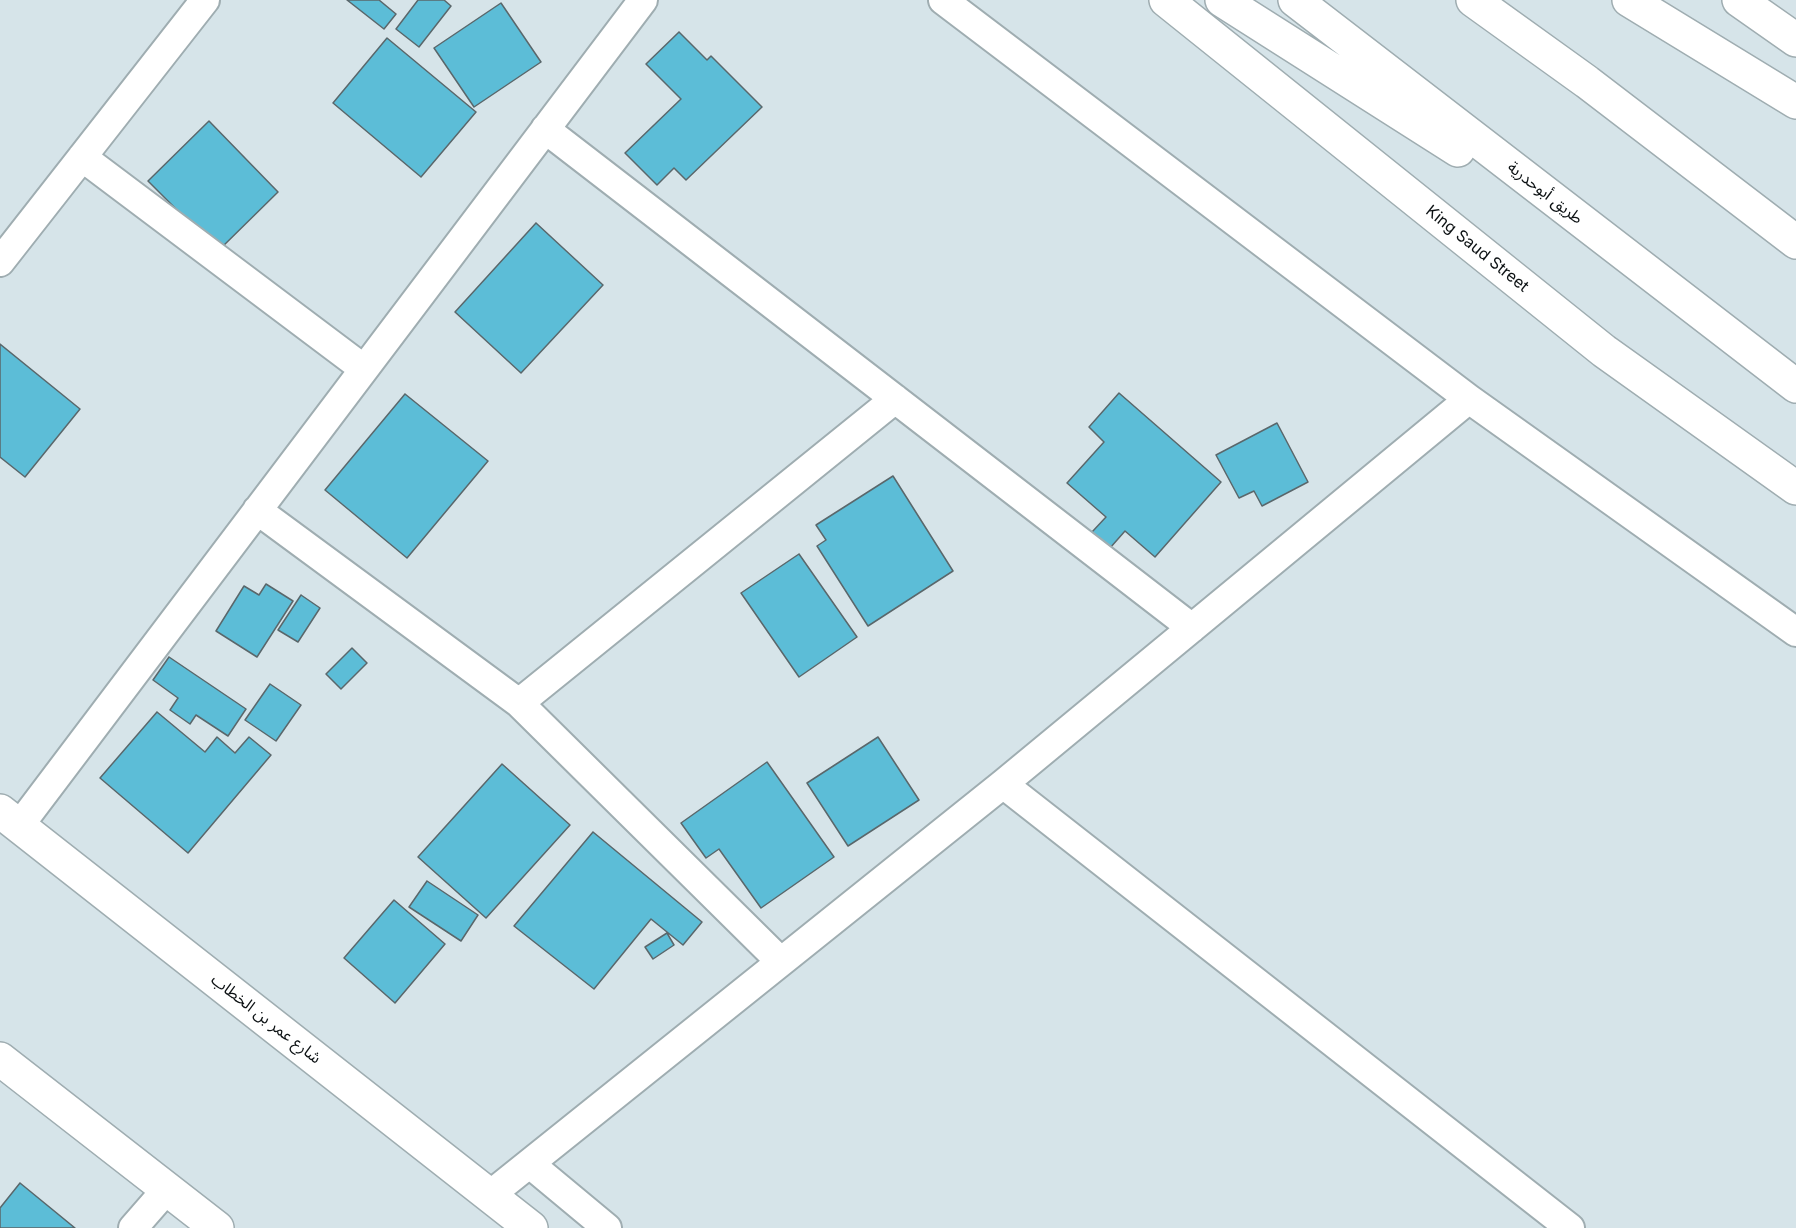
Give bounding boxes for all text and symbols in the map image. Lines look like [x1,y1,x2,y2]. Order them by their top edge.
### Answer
street label: طريق أبوحدرية [1503,158,1587,228]
street label: King Saud Street [1422,202,1532,296]
street label: شارع عمر بن الخطاب [207,970,325,1068]

